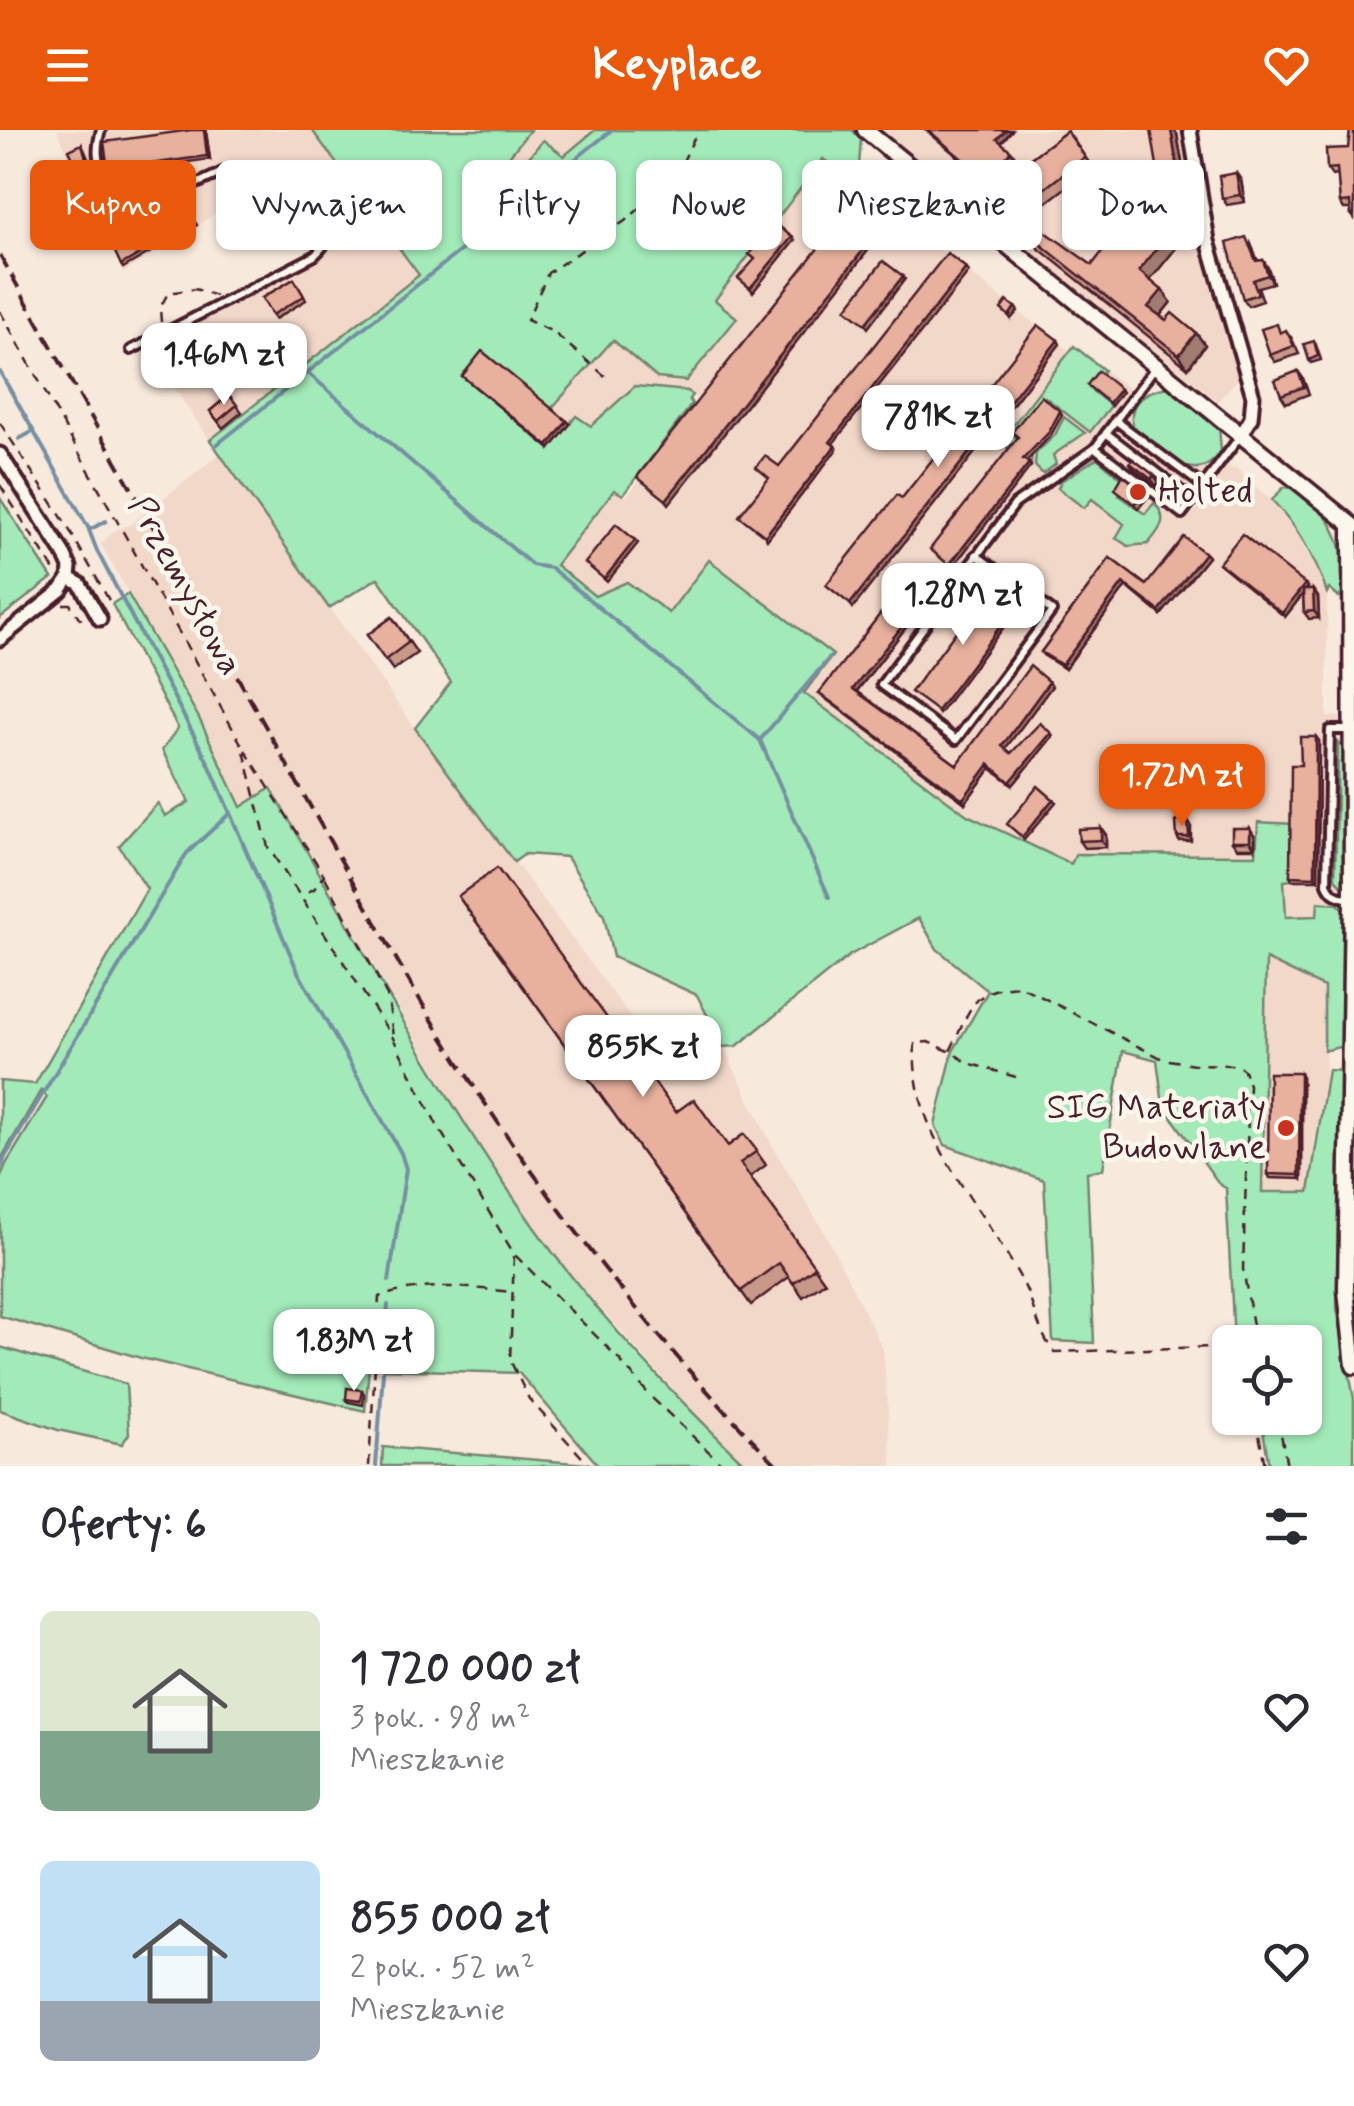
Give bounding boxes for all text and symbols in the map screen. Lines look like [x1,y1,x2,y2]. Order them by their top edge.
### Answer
text: Keyplace [593,36,761,95]
icon: menu [40,38,95,93]
icon: heart [1259,38,1314,93]
chip: Kupno [30,160,196,250]
chip: Wynajem [216,160,442,250]
chip: Filtry [462,160,616,250]
chip: Nowe [636,160,782,250]
chip: Mieszkanie [802,160,1042,250]
chip: Dom [1062,160,1204,250]
pin: 1.46M zł [121,323,327,408]
text: 1.46M zł [163,334,285,376]
pin: 781K zł [846,385,1030,470]
text: 781K zł [884,396,992,438]
place label: Holted [1158,469,1253,515]
marker: Holted [1127,481,1149,503]
street label: Przemysłowa [117,488,253,684]
pin: 1.28M zł [860,563,1066,648]
text: 1.28M zł [903,574,1023,616]
pin: 1.72M zł [1079,744,1285,829]
text: 1.72M zł [1121,755,1243,797]
pin: 855K zł [551,1015,735,1100]
text: 855K zł [587,1026,699,1068]
place label: SIG Materiały Budowlane [1047,1085,1266,1171]
marker: SIG Materiały Budowlane [1275,1117,1297,1139]
pin: 1.83M zł [251,1309,457,1394]
text: 1.83M zł [295,1320,413,1362]
map controls [1212,1325,1322,1435]
button: locate [1212,1325,1322,1435]
text: Oferty: 6 [40,1499,207,1554]
icon: filters [1259,1499,1314,1554]
text: 1 720 000 zł [350,1642,580,1697]
icon: home [120,1651,240,1771]
icon: heart [1259,1684,1314,1739]
text: 3 pok. · 98 m² [350,1697,531,1739]
text: Mieszkanie [350,1739,505,1781]
text: 855 000 zł [350,1892,550,1947]
icon: home [120,1901,240,2021]
icon: heart [1259,1934,1314,1989]
text: 2 pok. · 52 m² [350,1947,535,1989]
text: Mieszkanie [350,1989,505,2031]

